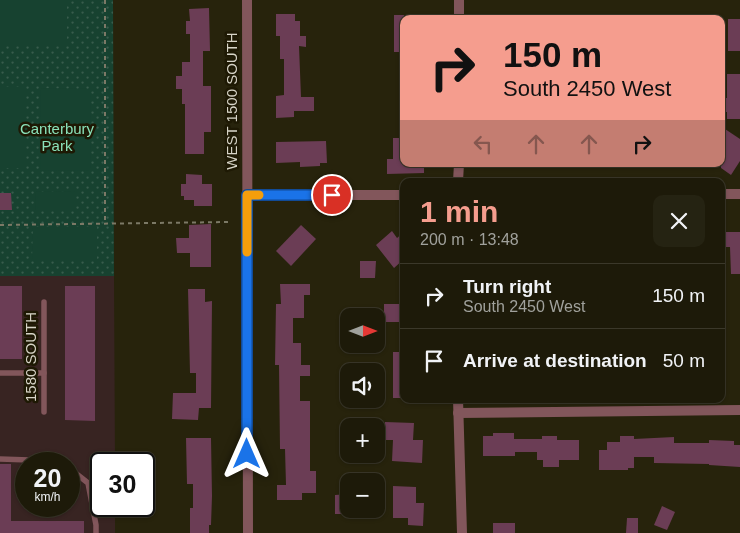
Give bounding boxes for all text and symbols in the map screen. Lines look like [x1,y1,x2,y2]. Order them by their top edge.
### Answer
street label: WEST 1500 SOUTH [223,32,240,170]
icon: right [420,35,485,100]
text: 150 m [503,35,602,74]
text: South 2450 West [503,76,671,101]
park label: Canterbury Park [20,120,95,154]
icon: left [469,130,497,158]
icon: ahead [522,130,550,158]
icon: ahead [575,130,603,158]
icon: right [628,130,656,158]
pin [311,174,353,216]
icon: arrive [318,181,346,209]
text: 1 min [420,195,498,228]
button: close [653,195,705,247]
text: 200 m · 13:48 [420,231,519,248]
text: Turn right [463,276,551,297]
icon: right [420,282,448,310]
text: 150 m [652,285,705,306]
text: South 2450 West [463,298,585,315]
north arrow [340,308,385,352]
map controls [340,308,385,518]
street label: 1580 SOUTH [22,312,39,402]
icon: arrive [420,347,448,375]
text: Arrive at destination [463,350,647,371]
text: 50 m [663,350,705,371]
button: sound [340,363,385,408]
button: + [340,418,385,463]
position arrow [220,427,272,479]
speed limit sign: 30 [90,452,155,517]
text: 20 [34,464,61,492]
button: − [340,473,385,518]
text: km/h [34,490,61,504]

